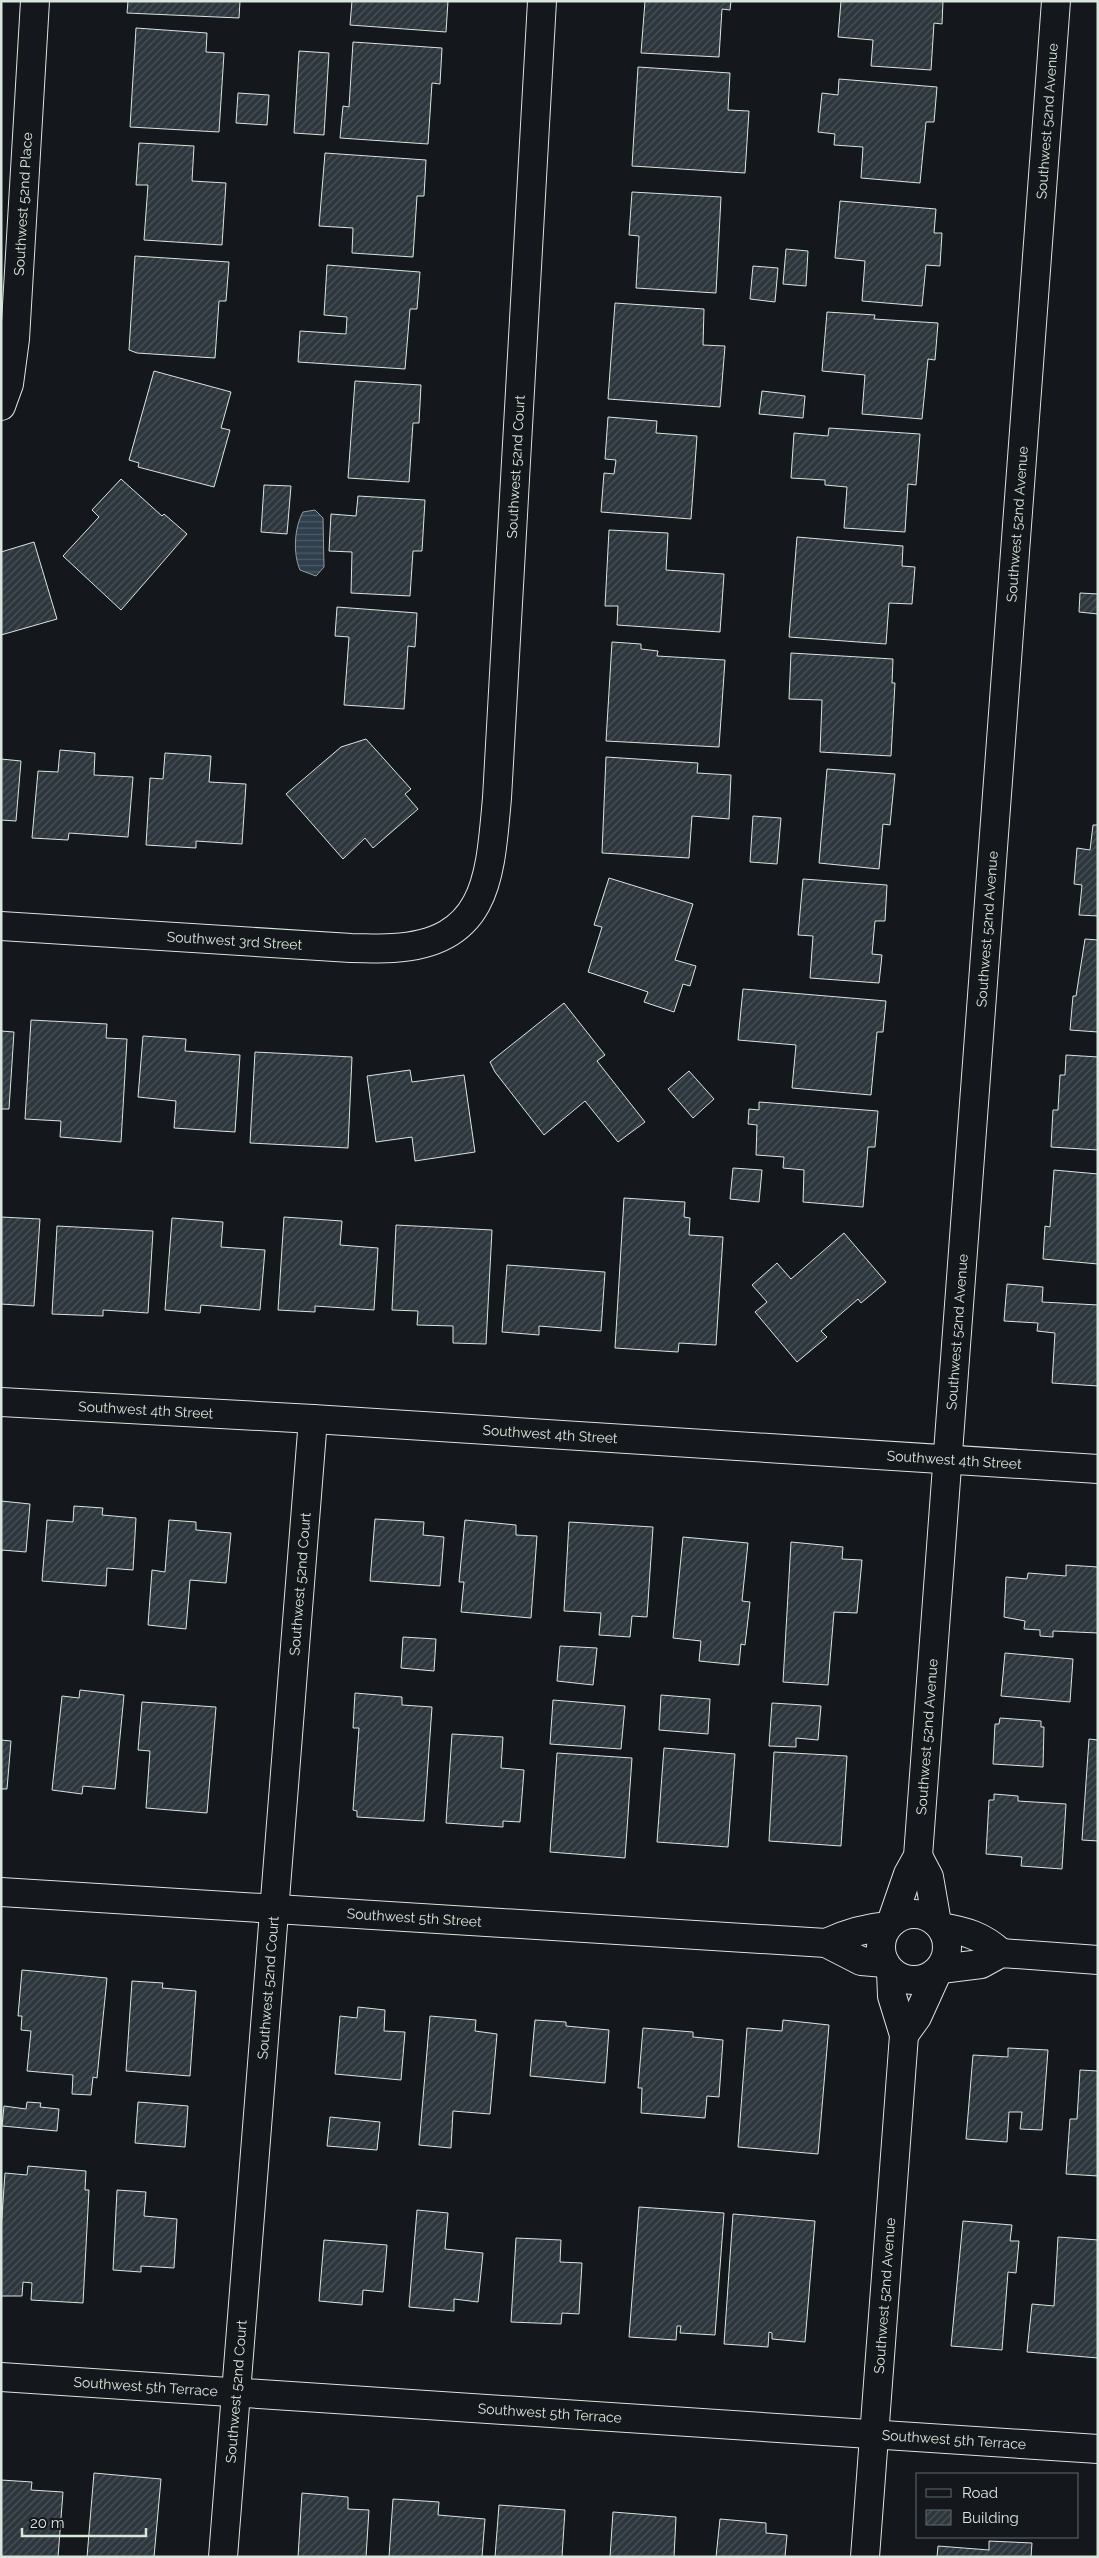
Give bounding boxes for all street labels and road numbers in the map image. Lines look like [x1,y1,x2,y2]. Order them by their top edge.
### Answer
street label: Southwest 52nd Avenue [1033,43,1061,200]
street label: Southwest 52nd Place [11,132,35,276]
street label: Southwest 52nd Court [504,394,528,539]
street label: Southwest 52nd Avenue [1003,446,1031,603]
street label: Southwest 52nd Avenue [973,850,1001,1008]
street label: Southwest 3rd Street [166,928,303,953]
street label: Southwest 52nd Avenue [943,1253,971,1410]
street label: Southwest 4th Street [78,1398,214,1422]
street label: Southwest 4th Street [482,1422,618,1446]
street label: Southwest 4th Street [886,1448,1023,1472]
street label: Southwest 52nd Court [286,1512,314,1656]
street label: Southwest 52nd Avenue [913,1658,941,1815]
street label: Southwest 5th Street [346,1905,482,1930]
street label: Southwest 52nd Court [254,1915,282,2060]
street label: Southwest 52nd Avenue [871,2217,898,2374]
street label: Southwest 52nd Court [222,2319,250,2464]
street label: Southwest 5th Terrace [73,2374,218,2399]
street label: Southwest 5th Terrace [477,2400,622,2426]
street label: Southwest 5th Terrace [881,2427,1027,2452]

